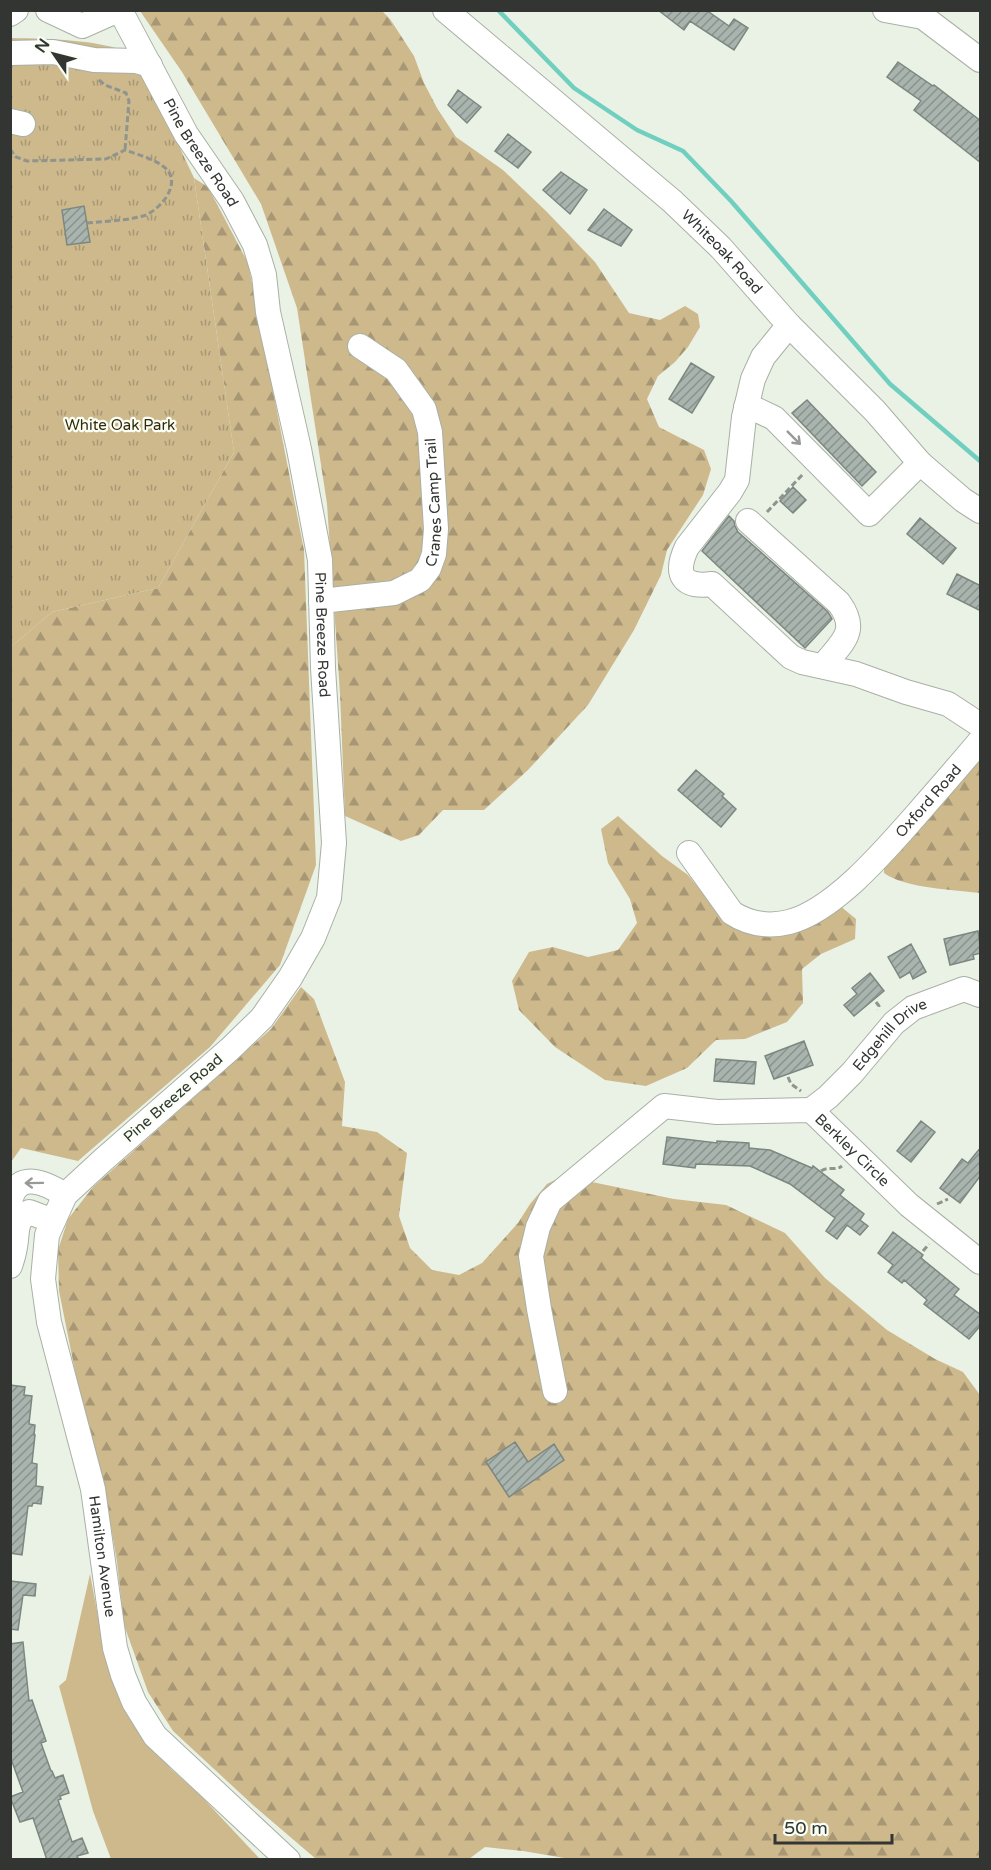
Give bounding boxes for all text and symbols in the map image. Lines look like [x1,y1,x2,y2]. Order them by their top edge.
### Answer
north arrow [24,24,84,84]
text: N [31,35,54,57]
street label: Pine Breeze Road [160,95,242,210]
street label: Whiteoak Road [678,206,766,298]
park label: White Oak Park [65,416,175,434]
one-way arrow [786,431,801,446]
street label: Cranes Camp Trail [421,437,445,569]
street label: Pine Breeze Road [311,572,334,698]
street label: Oxford Road [892,761,965,841]
street label: Edgehill Drive [849,995,929,1074]
street label: Pine Breeze Road [120,1050,226,1146]
street label: Berkley Circle [811,1110,893,1190]
one-way arrow [25,1178,44,1189]
street label: Hamilton Avenue [85,1494,120,1618]
scale bar [775,1807,892,1845]
text: 50 m [784,1817,828,1839]

